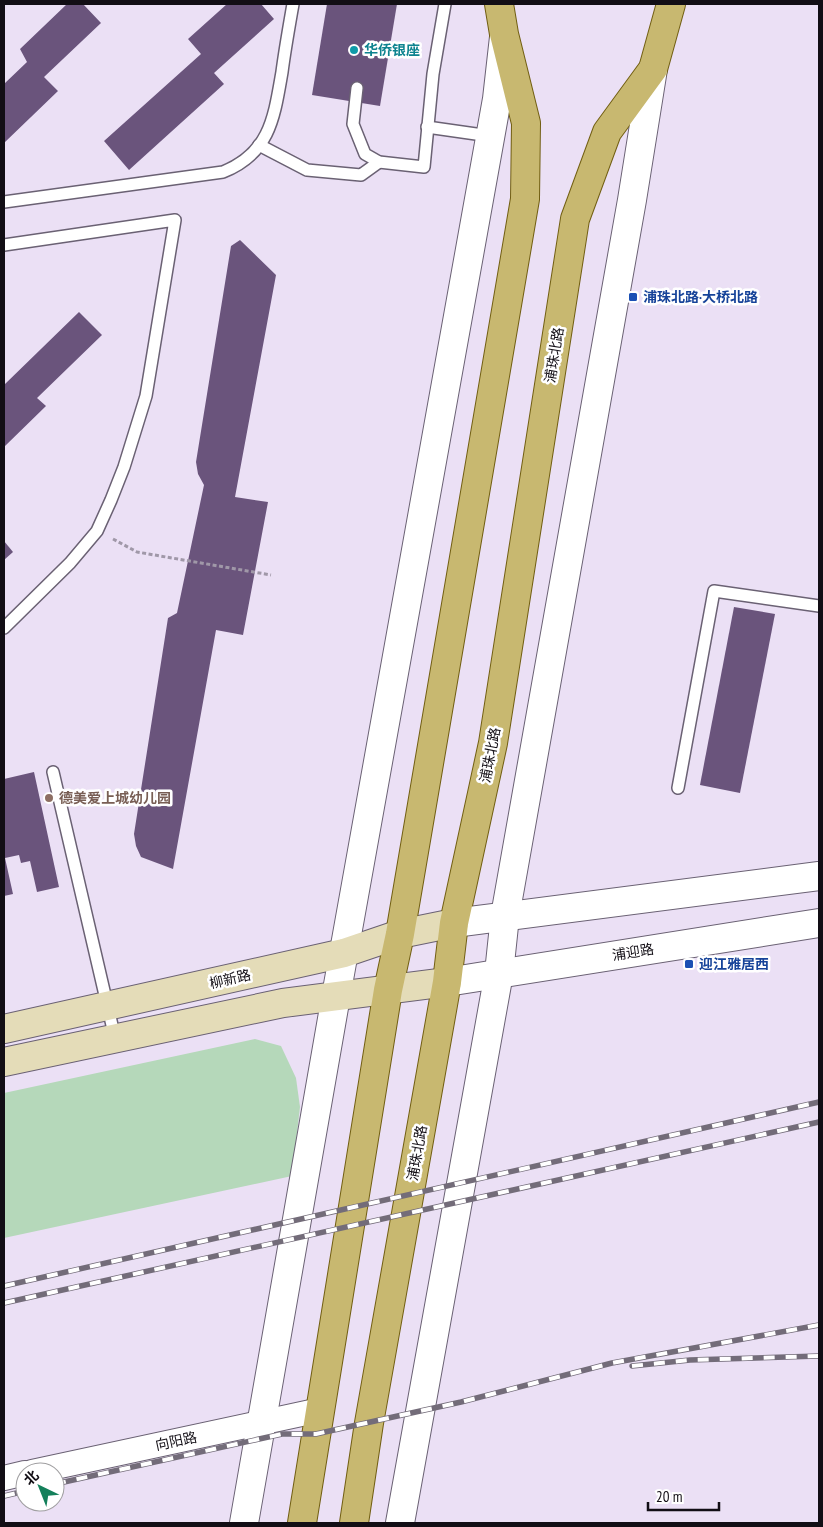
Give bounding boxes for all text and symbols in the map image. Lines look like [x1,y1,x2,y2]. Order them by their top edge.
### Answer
place label: 华侨银座 [364,41,420,59]
marker: 华侨银座 [348,44,360,56]
place label: 浦珠北路·大桥北路 [643,288,758,306]
marker: 浦珠北路·大桥北路 [627,291,639,303]
street label: 浦珠北路 [541,326,567,384]
street label: 浦珠北路 [476,726,504,784]
place label: 德美爱上城幼儿园 [59,789,171,807]
marker: 德美爱上城幼儿园 [43,792,55,804]
street label: 浦迎路 [611,940,655,964]
place label: 迎江雅居西 [699,955,769,973]
marker: 迎江雅居西 [683,958,695,970]
street label: 柳新路 [208,966,252,992]
street label: 浦珠北路 [403,1124,431,1182]
street label: 向阳路 [154,1428,198,1454]
north arrow [15,1462,65,1512]
text: 北 [20,1466,42,1489]
scale bar [648,1480,719,1512]
text: 20 m [656,1487,682,1506]

